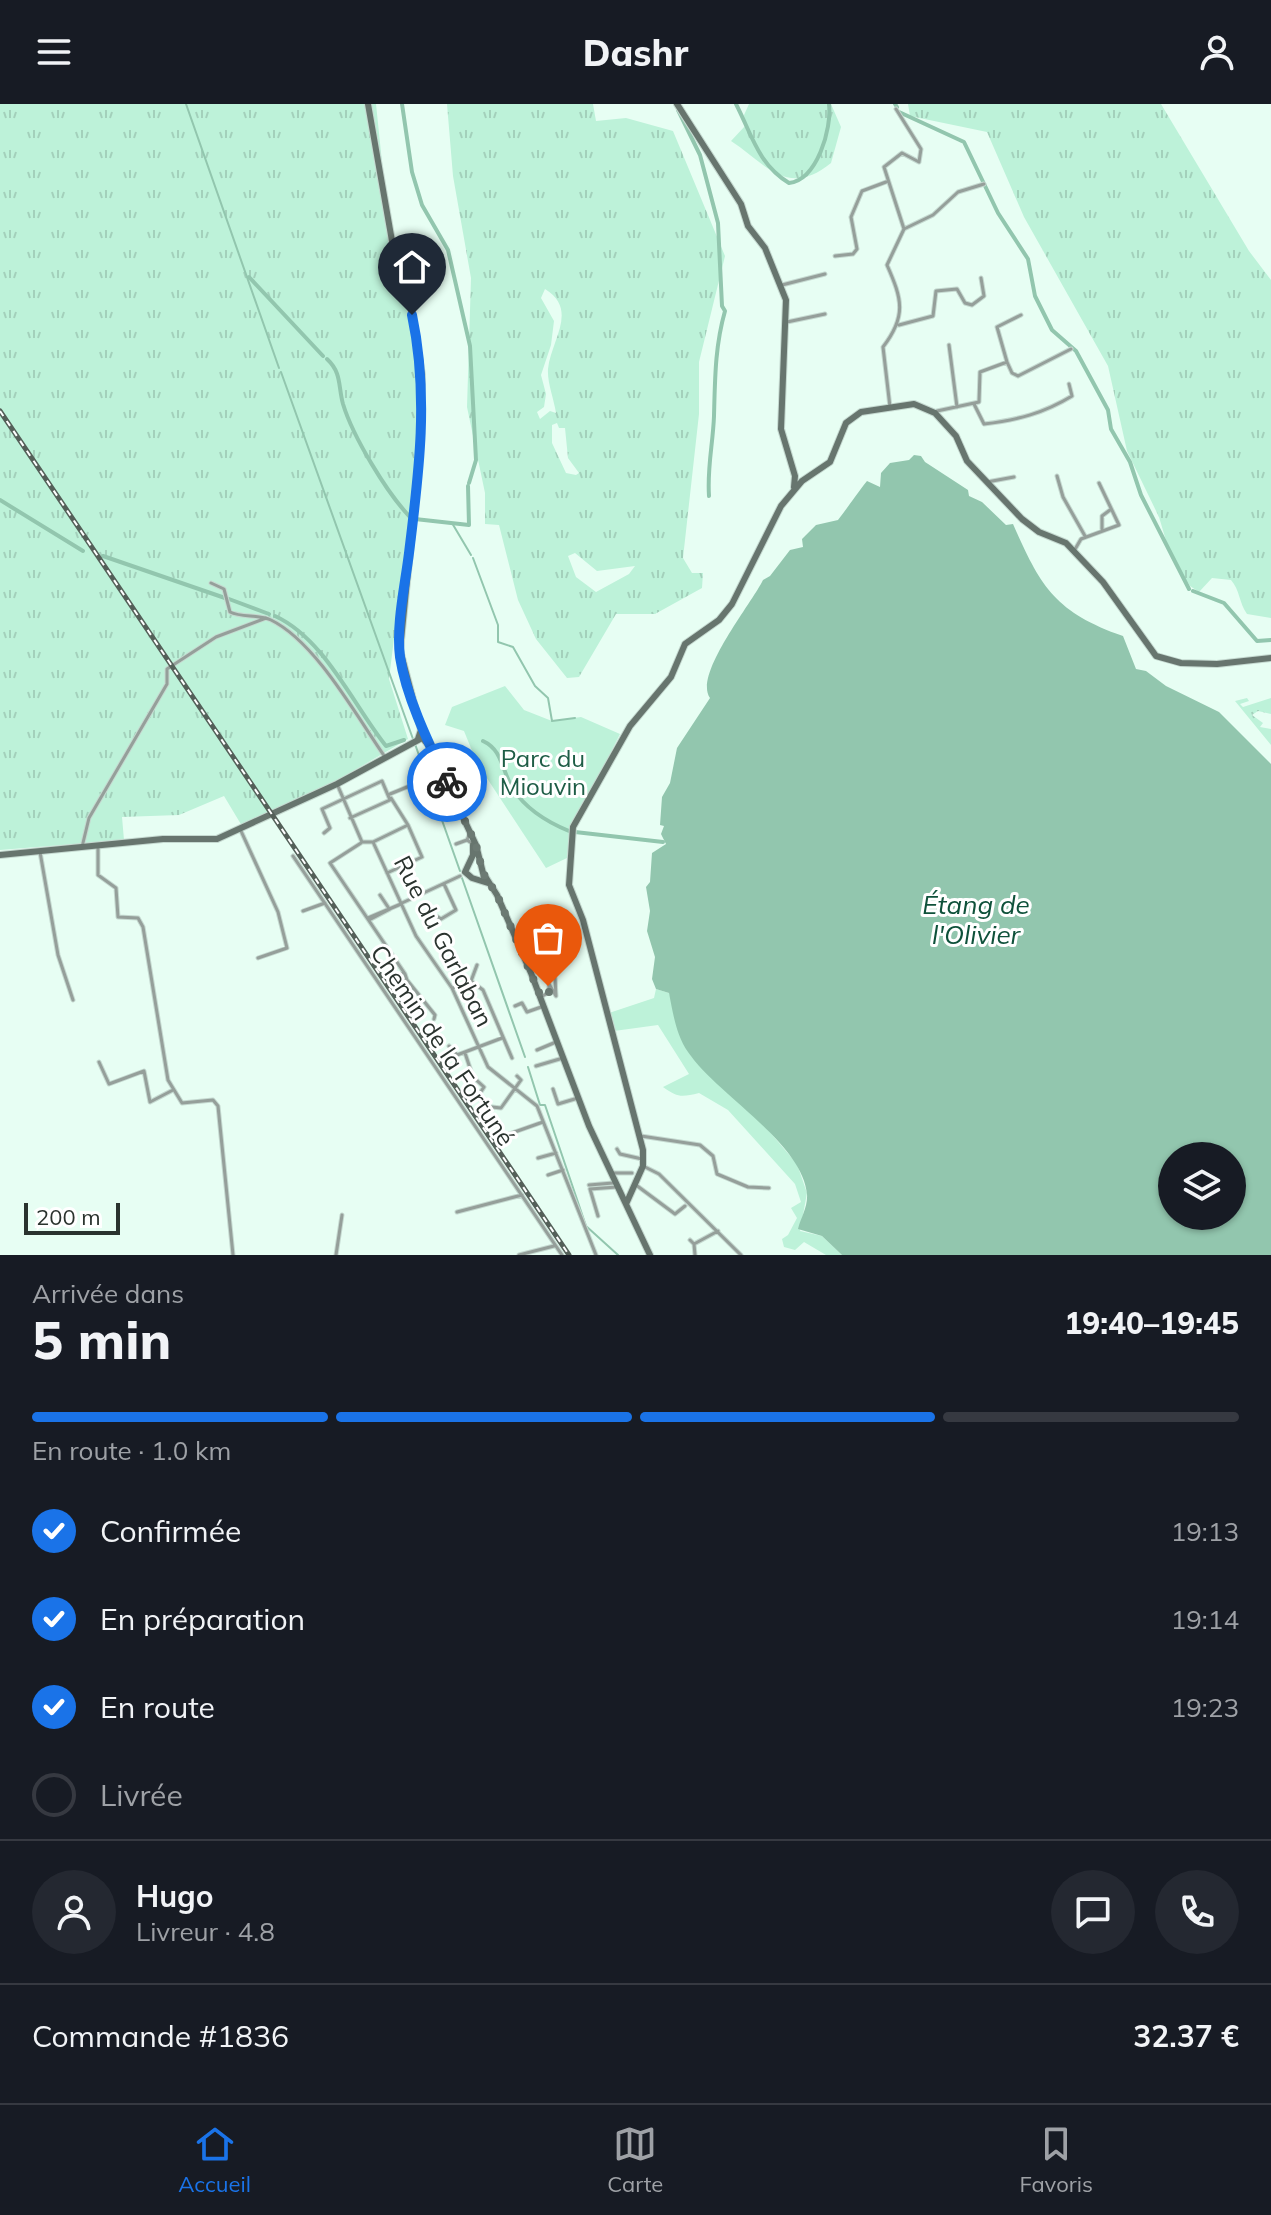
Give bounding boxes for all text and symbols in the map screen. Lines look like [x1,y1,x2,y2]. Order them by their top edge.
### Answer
icon: menu [32,30,76,74]
text: Dashr [583,30,688,75]
icon: person [1195,30,1239,74]
pin [378,233,446,315]
icon: home [390,245,434,289]
courier [407,742,487,822]
park label: Parc du Miouvin [500,743,586,801]
icon: bike [425,760,469,804]
street label: Rue du Garlaban [388,850,500,1032]
water label: Étang de l'Olivier [922,888,1030,951]
pin [514,904,582,986]
icon: bag [526,916,570,960]
street label: Chemin de la Fortuné [365,939,521,1151]
map controls [1158,1142,1246,1230]
button: layers [1158,1142,1246,1230]
scale bar [24,1199,120,1235]
text: 200 m [36,1203,101,1231]
text: Arrivée dans [32,1277,184,1310]
text: 19:40–19:45 [1064,1304,1239,1342]
text: 5 min [32,1307,171,1372]
text: En route · 1.0 km [32,1434,231,1467]
icon: check [32,1509,76,1553]
text: Confirmée [100,1512,241,1550]
text: 19:13 [1171,1515,1239,1548]
icon: check [32,1597,76,1641]
text: En préparation [100,1600,305,1638]
text: 19:14 [1171,1603,1239,1636]
icon: check [32,1685,76,1729]
text: En route [100,1688,215,1726]
text: 19:23 [1171,1691,1239,1724]
text: Livrée [100,1776,183,1814]
button: person [32,1870,116,1954]
button: chat [1051,1870,1135,1954]
button: phone [1155,1870,1239,1954]
text: Hugo [136,1877,214,1915]
text: Livreur · 4.8 [136,1915,275,1948]
text: Commande #1836 [32,2017,289,2055]
text: 32.37 € [1133,2017,1239,2055]
tab: Accueil [178,2122,251,2198]
tab: Carte [607,2122,663,2198]
tab: Favoris [1020,2122,1093,2198]

